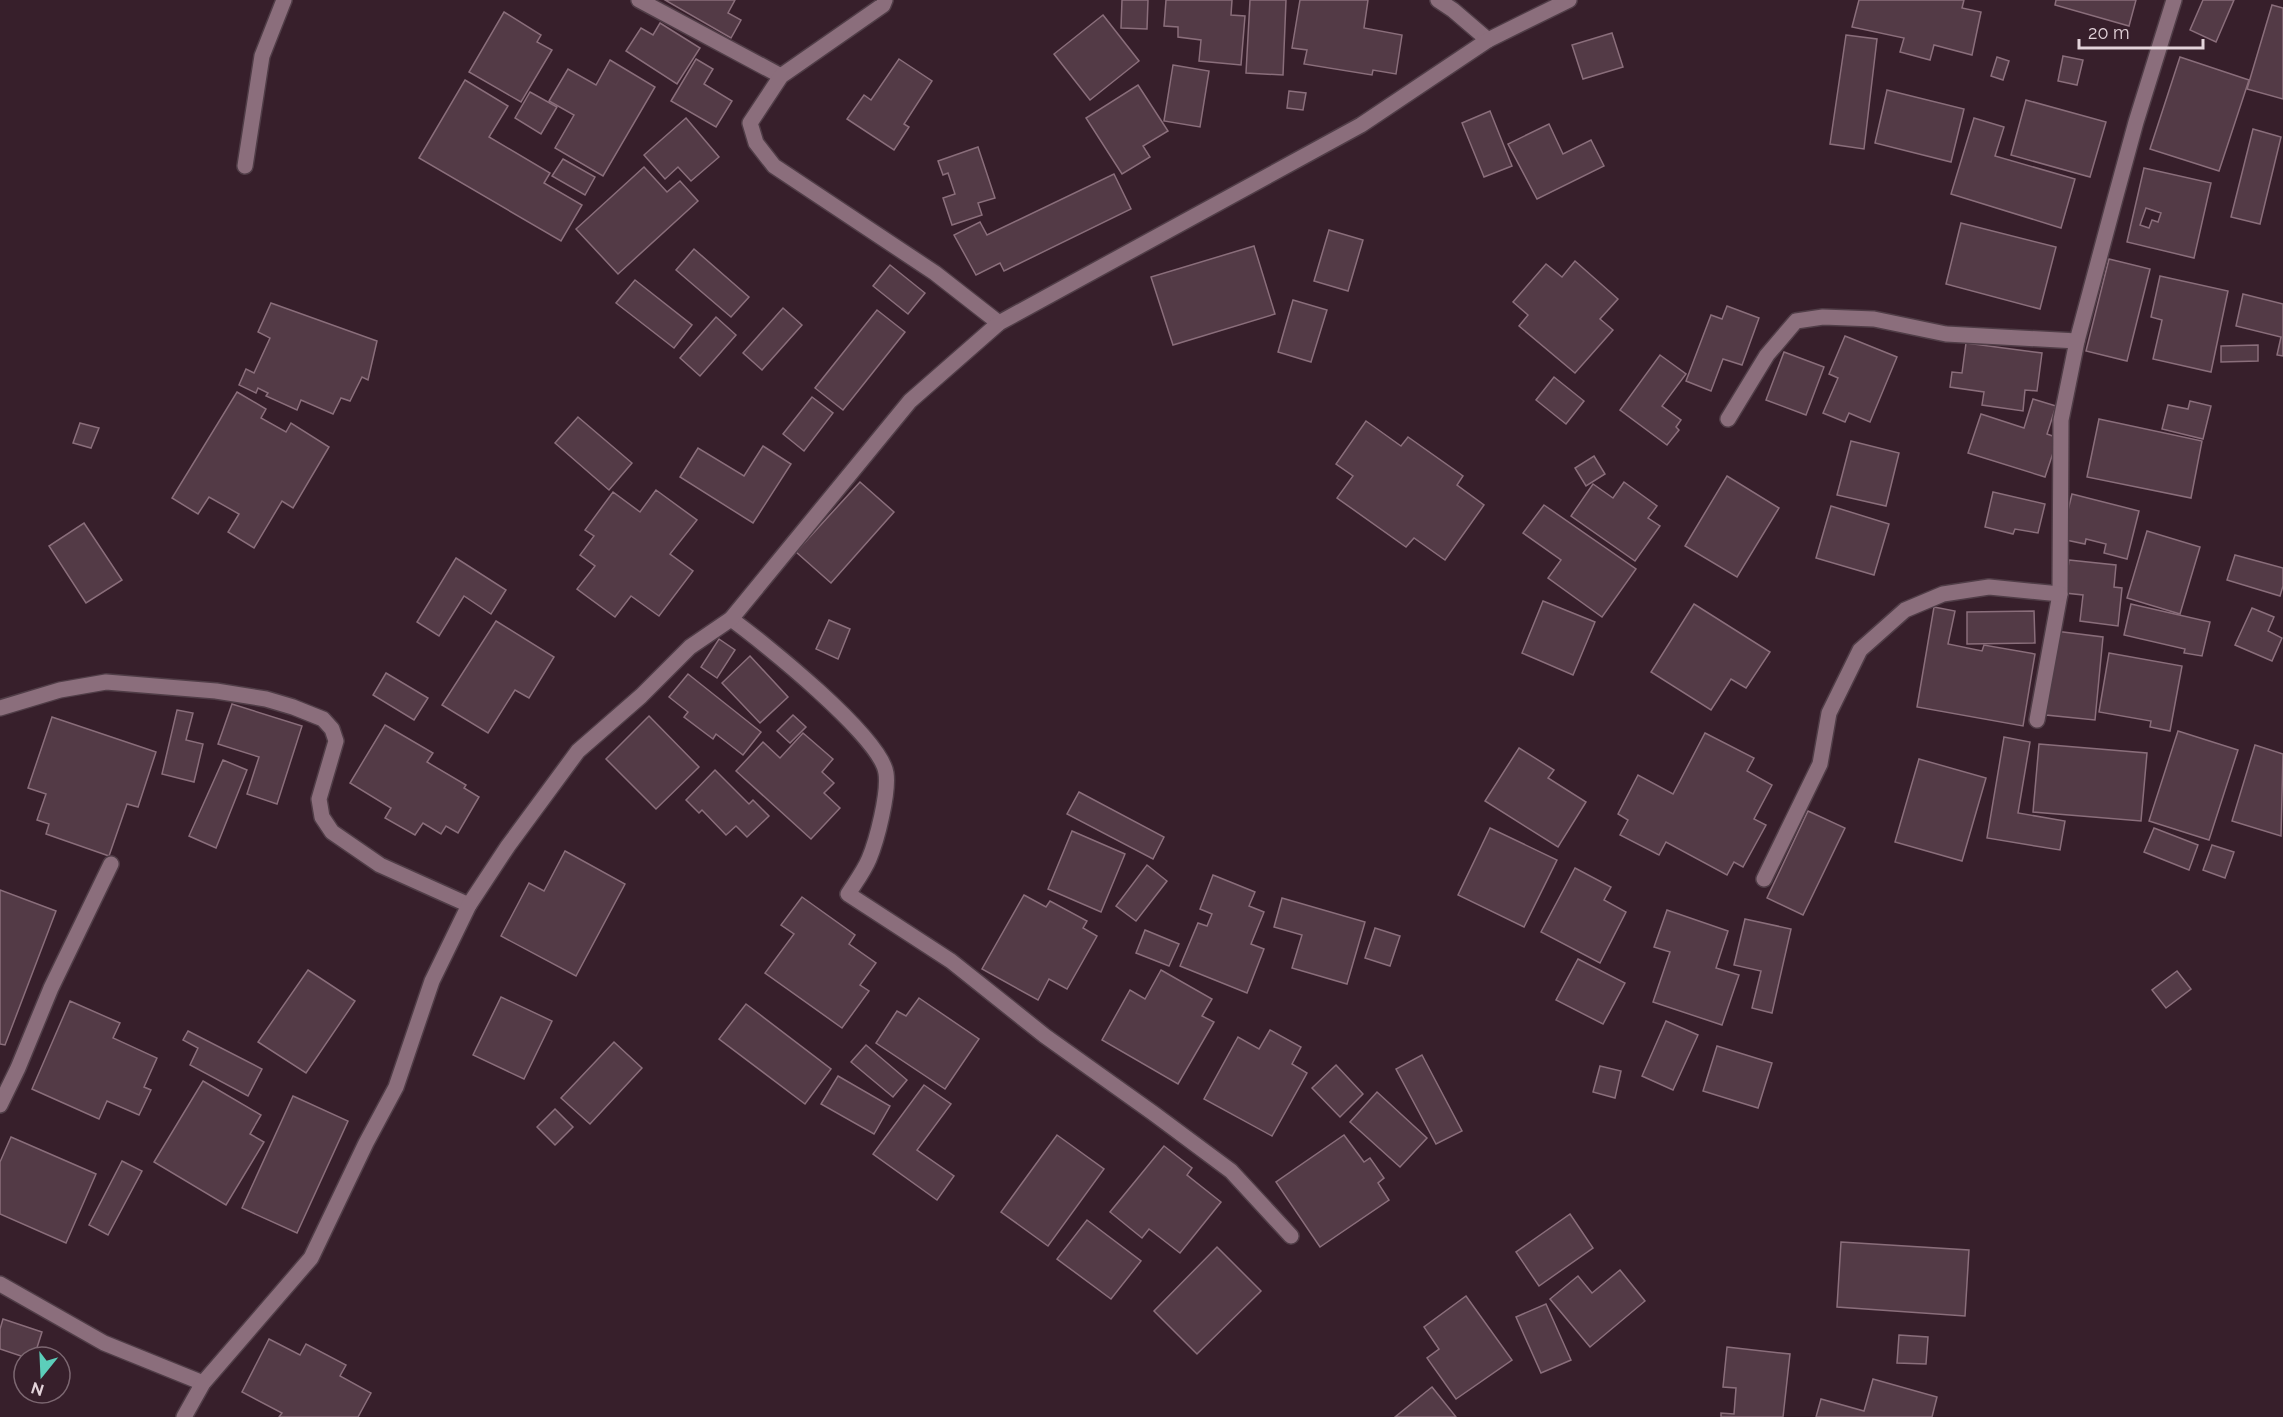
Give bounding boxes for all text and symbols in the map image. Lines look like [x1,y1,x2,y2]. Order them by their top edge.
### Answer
scale bar [2079,12,2204,50]
text: 20 m [2088,22,2130,43]
north arrow [12,1345,72,1405]
text: N [29,1378,46,1400]

